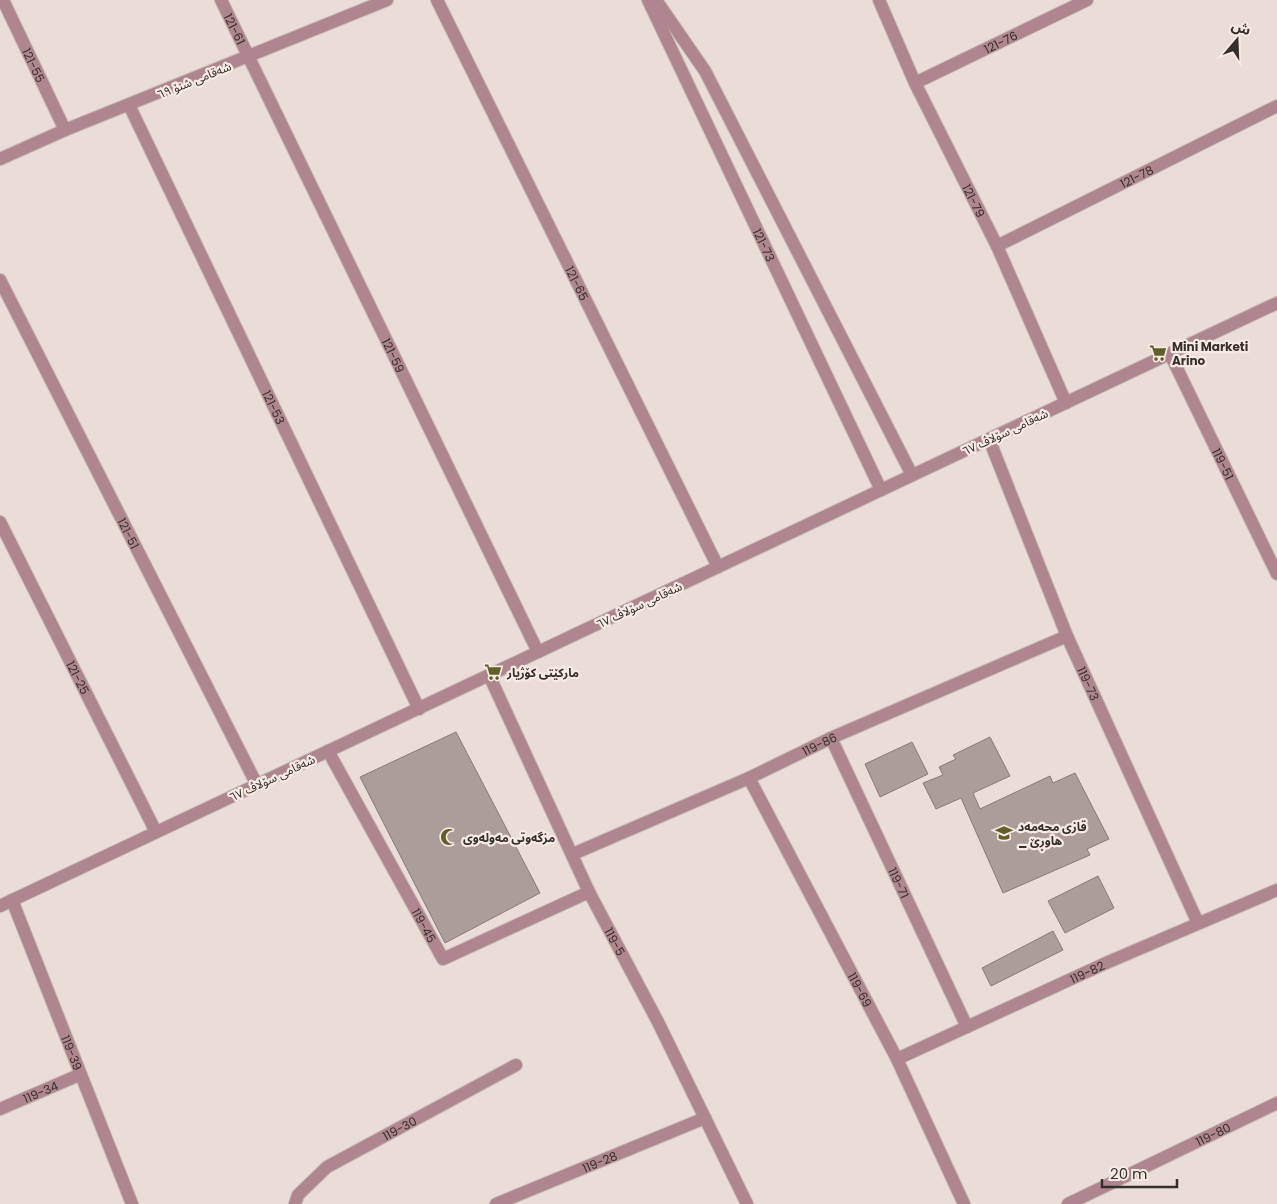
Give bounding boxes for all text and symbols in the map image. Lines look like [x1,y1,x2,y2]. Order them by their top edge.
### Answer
street label: 121-61 [220,10,250,47]
north arrow [1212,15,1262,65]
text: ش [1229,15,1254,40]
street label: 121-76 [981,26,1020,57]
street label: 121-55 [19,45,49,85]
street label: شەقامی شنۆ ٦٩ [154,57,234,103]
street label: 121-78 [1117,161,1156,192]
street label: 121-79 [959,181,990,220]
street label: 121-73 [749,225,780,264]
street label: 121-65 [562,263,593,303]
street label: 121-59 [378,335,409,375]
place label: Mini Marketi Arino [1172,338,1248,369]
supermarket icon: Mini Marketi Arino [1148,343,1168,363]
street label: 121-53 [259,387,289,427]
street label: شەقامی سۆلاڤ ٦٧ [959,405,1051,459]
street label: 119-51 [1208,445,1238,482]
street label: 121-51 [114,515,144,551]
street label: شەقامی سۆلاڤ ٦٧ [593,578,685,632]
street label: 121-25 [63,658,94,697]
supermarket icon: مارکێتی کۆژیار [483,662,503,682]
place label: مارکێتی کۆژیار [506,664,579,681]
street label: 119-73 [1074,664,1104,703]
street label: 119-86 [799,728,840,759]
street label: شەقامی سۆلاڤ ٦٧ [226,751,318,805]
place label: قازی محەمەد _ هاوڕێ [1018,818,1087,851]
school or university icon: قازی محەمەد _ هاوڕێ [994,823,1014,843]
mosque icon: مزگەوتی مەولەوی [439,827,459,847]
place label: مزگەوتی مەولەوی [463,829,555,846]
street label: 119-71 [885,865,914,901]
street label: 119-45 [408,905,441,945]
street label: 119-5 [601,925,630,959]
street label: 119-82 [1067,956,1107,987]
street label: 119-69 [844,969,877,1010]
street label: 119-39 [58,1032,87,1073]
street label: 119-34 [20,1076,61,1107]
street label: 119-30 [379,1112,419,1144]
street label: 119-80 [1193,1118,1233,1150]
street label: 119-28 [580,1147,620,1176]
scale bar [1102,1156,1177,1188]
text: 20 m [1110,1163,1148,1184]

